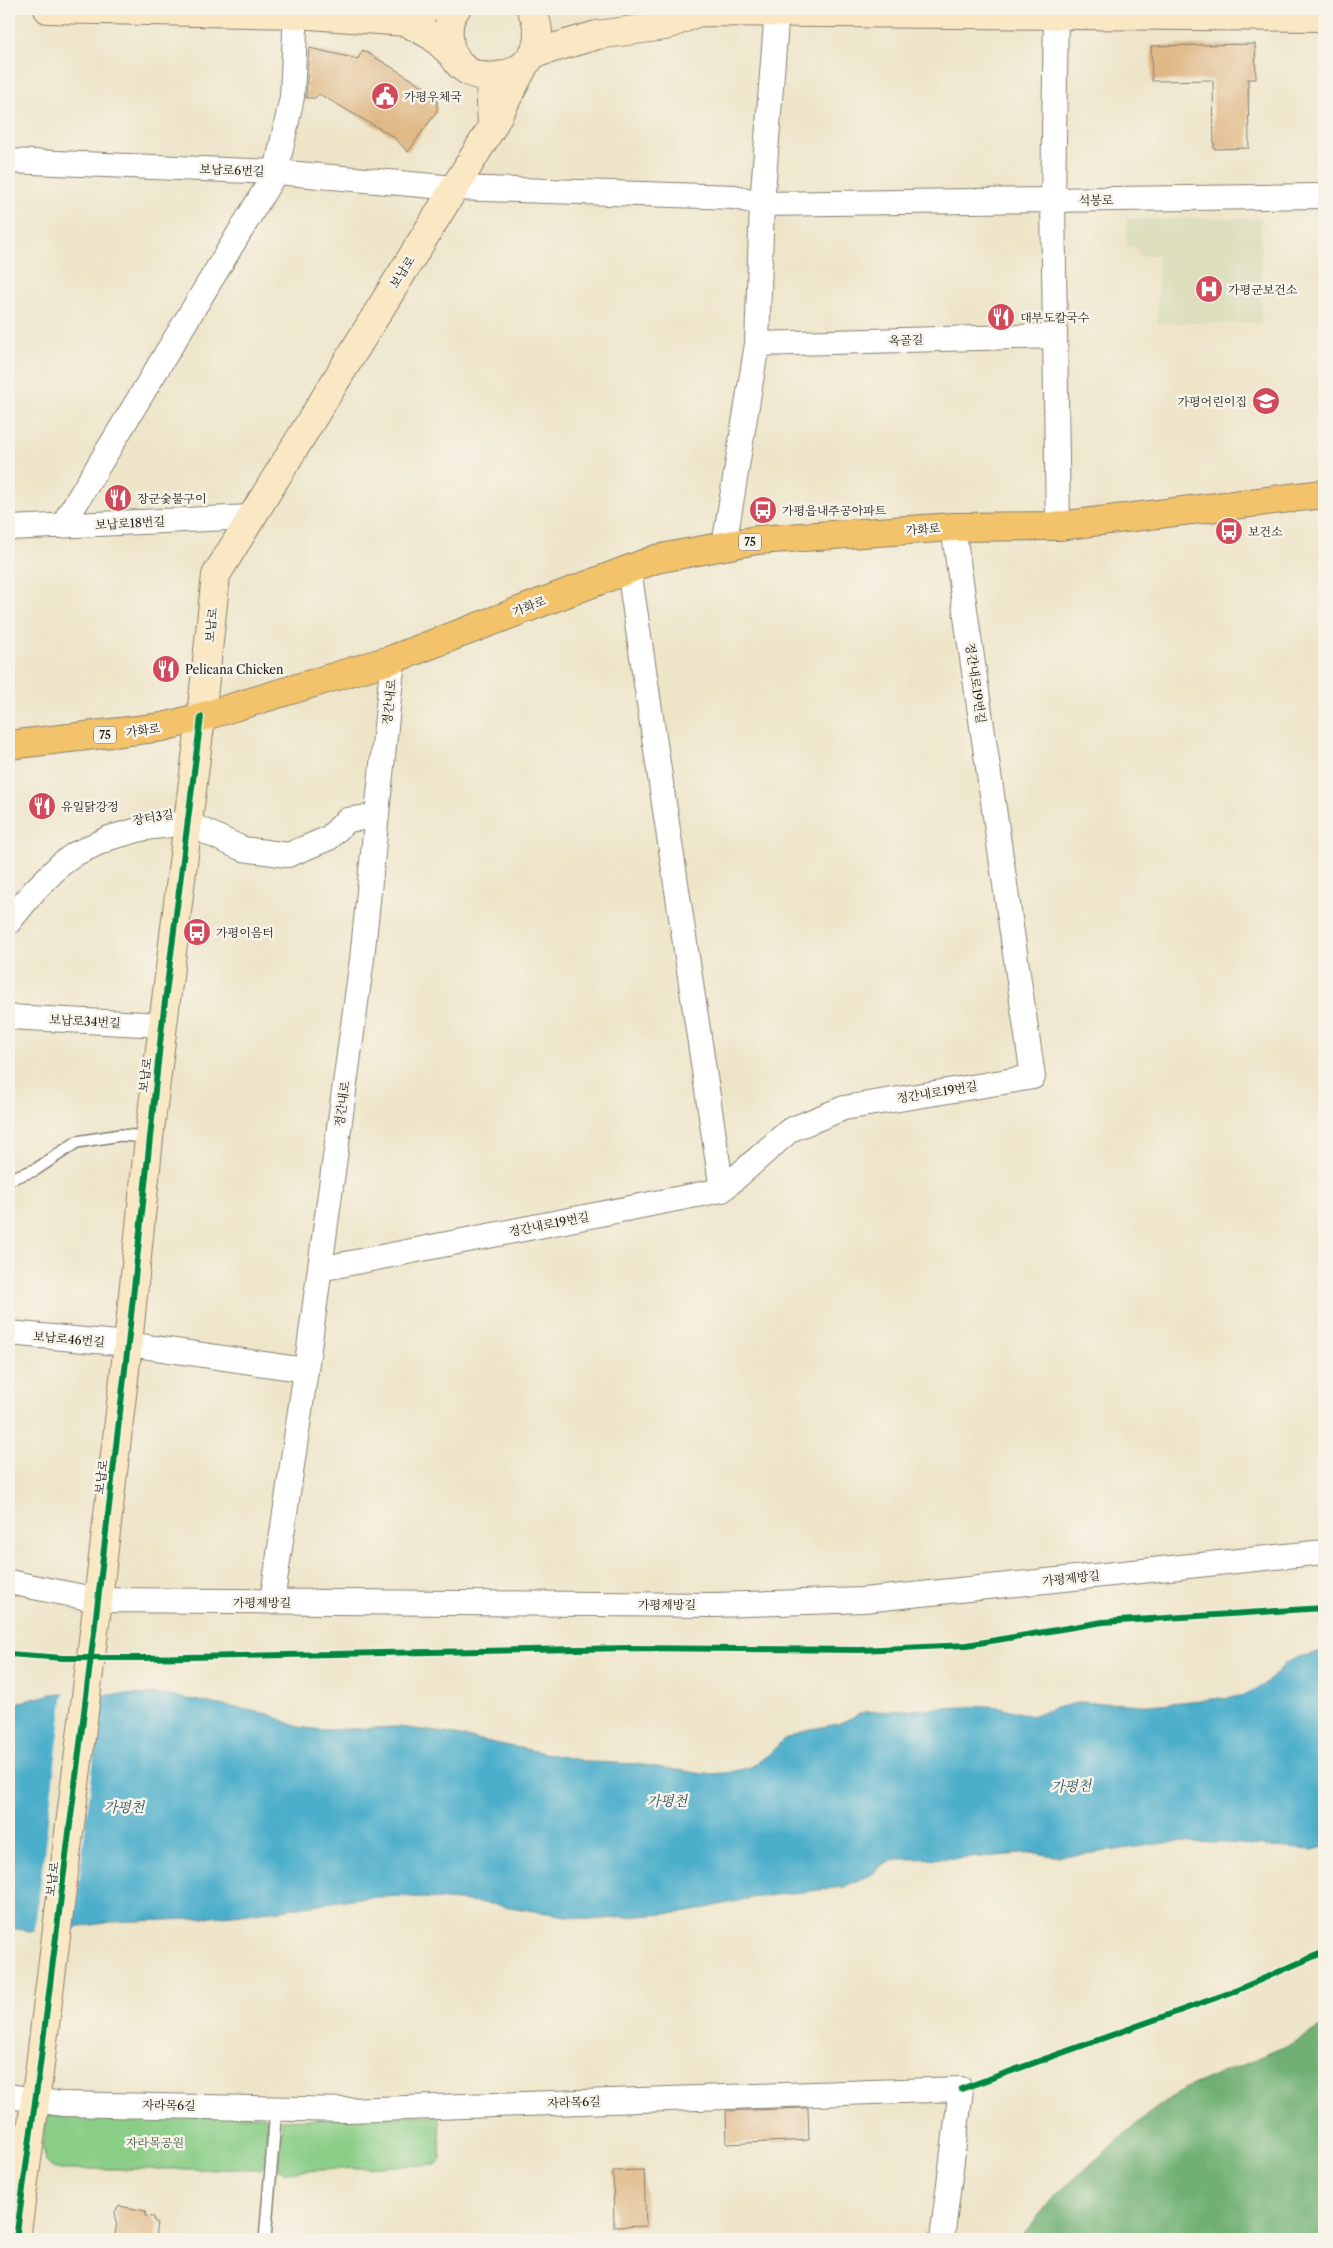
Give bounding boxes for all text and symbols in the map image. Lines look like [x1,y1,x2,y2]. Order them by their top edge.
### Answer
public building icon: 가평우체국 [370,81,400,111]
place label: 가평우체국 [404,89,462,104]
street label: 보납로6번길 [199,161,265,179]
street label: 석봉로 [1078,192,1114,208]
street label: 보납로 [386,253,418,291]
hospital icon: 가평군보건소 [1194,274,1224,304]
place label: 가평군보건소 [1228,282,1298,297]
restaurant icon: 대부도칼국수 [986,302,1016,332]
place label: 대부도칼국수 [1020,310,1090,325]
street label: 옥골길 [888,332,924,348]
school or university icon: 가평어린이집 [1251,386,1281,416]
place label: 가평어린이집 [1177,394,1247,409]
restaurant icon: 장군숯불구이 [103,483,133,513]
place label: 장군숯불구이 [137,491,207,506]
bus stop icon: 가평읍내주공아파트 [748,495,778,525]
place label: 가평읍내주공아파트 [782,503,887,518]
street label: 보납로18번길 [95,514,165,532]
bus stop icon: 보건소 [1214,516,1244,546]
street label: 가화로 [905,520,941,538]
place label: 보건소 [1248,524,1283,539]
road number: 75 [739,534,761,550]
street label: 가화로 [510,593,548,619]
street label: 보납로 [202,607,220,643]
street label: 정간내로19번길 [963,642,989,724]
restaurant icon: Pelicana Chicken [151,654,181,684]
place label: Pelicana Chicken [185,662,284,677]
street label: 정간내로 [379,678,399,726]
street label: 가화로 [125,720,162,740]
road number: 75 [94,726,116,744]
restaurant icon: 유일닭강정 [27,791,57,821]
place label: 유일닭강정 [61,799,119,814]
street label: 장터3길 [131,806,175,828]
bus stop icon: 가평이음터 [182,917,212,947]
place label: 가평이음터 [216,925,274,940]
street label: 보납로34번길 [49,1012,121,1030]
street label: 보납로 [135,1056,155,1093]
street label: 정간내로19번길 [896,1078,978,1106]
street label: 정간내로 [331,1080,353,1128]
street label: 정간내로19번길 [507,1209,591,1239]
street label: 보납로46번길 [33,1328,105,1350]
street label: 보납로 [91,1458,111,1495]
street label: 가평제방길 [1041,1568,1101,1588]
street label: 가평제방길 [233,1595,291,1610]
street label: 가평제방길 [638,1597,696,1612]
water label: 가평천 [1050,1776,1093,1796]
water label: 가평천 [647,1792,689,1810]
water label: 가평천 [104,1798,146,1816]
street label: 보납로 [42,1860,62,1897]
street label: 자라목6길 [547,2094,601,2110]
street label: 자라목6길 [142,2097,196,2113]
park label: 자라목공원 [126,2135,184,2150]

